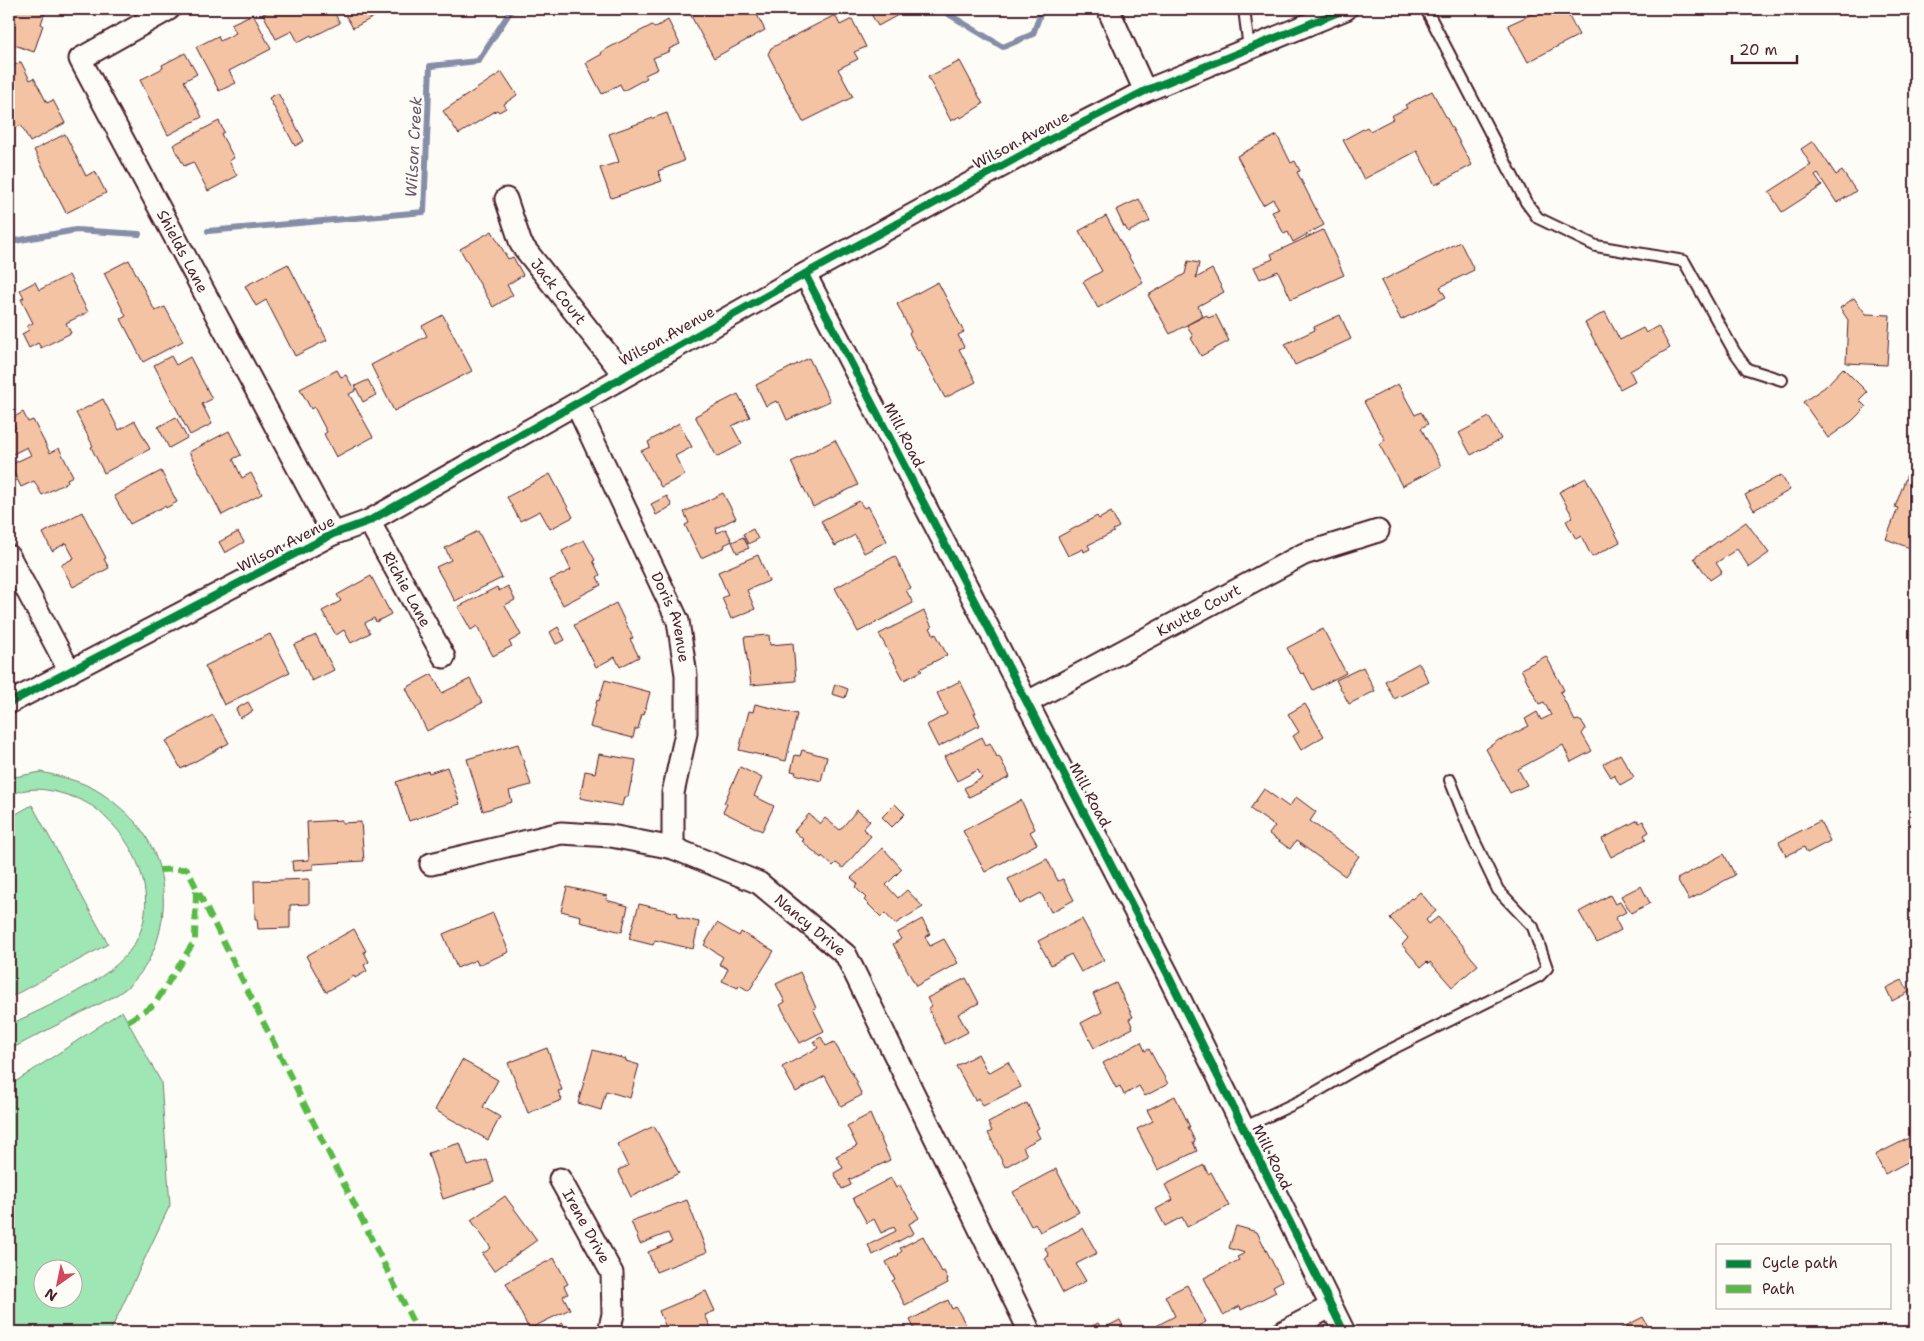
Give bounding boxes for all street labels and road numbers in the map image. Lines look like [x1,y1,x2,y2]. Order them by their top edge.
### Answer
street label: Wilson Avenue [969,106,1073,174]
street label: Shields Lane [152,206,213,296]
street label: Jack Court [526,254,591,329]
street label: Wilson Avenue [616,301,718,371]
street label: Mill Road [879,399,929,471]
street label: Wilson Avenue [234,511,338,577]
street label: Richie Lane [378,548,436,631]
street label: Doris Avenue [646,569,694,664]
street label: Knutte Court [1153,580,1244,641]
street label: Mill Road [1065,759,1116,831]
street label: Nancy Drive [770,890,850,961]
street label: Mill Road [1248,1121,1297,1193]
street label: Irene Drive [558,1186,615,1267]

